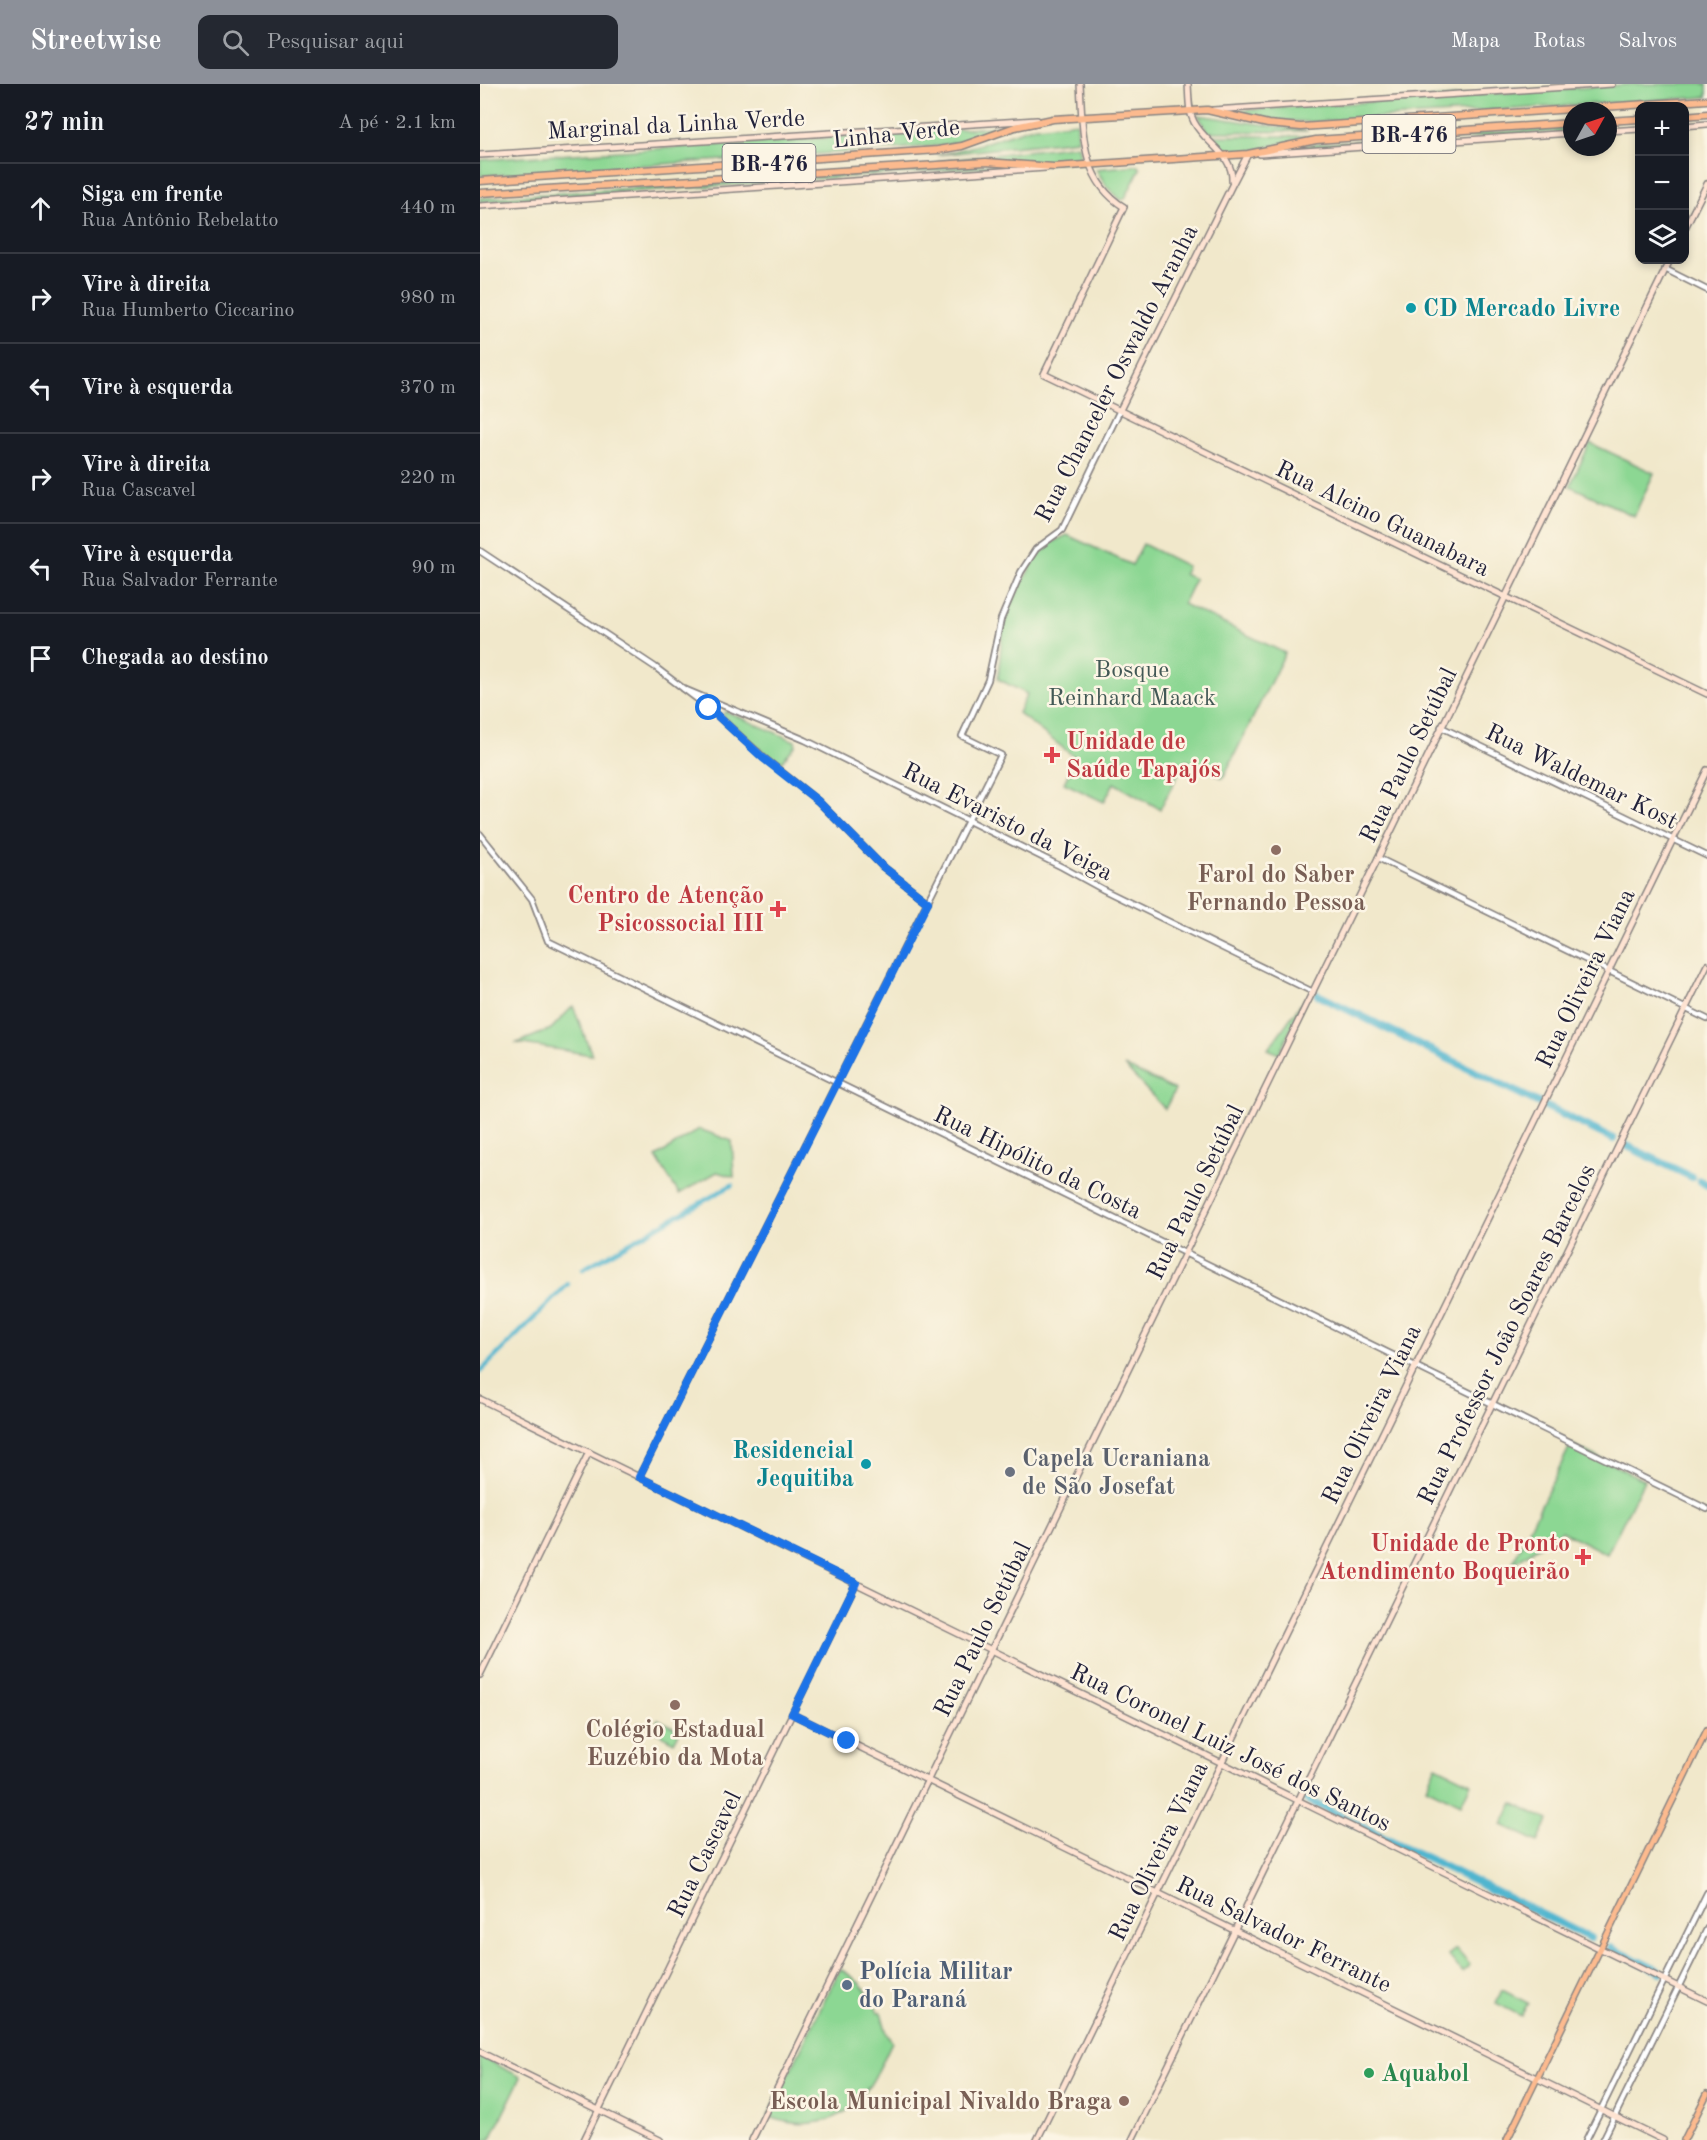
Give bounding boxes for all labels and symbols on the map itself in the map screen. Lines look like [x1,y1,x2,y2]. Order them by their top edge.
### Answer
north arrow [1563,102,1617,156]
street label: Marginal da Linha Verde [547,107,806,145]
road number: BR-476 [1362,115,1456,153]
street label: Linha Verde [831,116,961,154]
road number: BR-476 [722,144,816,182]
street label: Rua Chanceler Oswaldo Aranha [1032,221,1204,527]
place label: CD Mercado Livre [1423,298,1620,322]
marker: CD Mercado Livre [1404,301,1418,315]
street label: Rua Alcino Guanabara [1271,458,1493,582]
park label: Bosque Reinhard Maack [1048,659,1216,711]
street label: Rua Paulo Setúbal [1357,665,1463,847]
route start [695,694,721,720]
street label: Rua Waldemar Kost [1481,721,1681,835]
place label: Unidade de Saúde Tapajós [1066,731,1221,783]
marker: Unidade de Saúde Tapajós [1043,746,1061,764]
street label: Rua Evaristo da Veiga [898,759,1116,886]
marker: Farol do Saber Fernando Pessoa [1269,843,1283,857]
place label: Farol do Saber Fernando Pessoa [1186,864,1366,916]
place label: Centro de Atenção Psicossocial III [568,885,764,937]
street label: Rua Oliveira Viana [1533,885,1641,1072]
marker: Centro de Atenção Psicossocial III [769,900,787,918]
street label: Rua Paulo Setúbal [1144,1102,1250,1284]
street label: Rua Hipólito da Costa [929,1103,1145,1225]
street label: Rua Professor João Soares Barcelos [1415,1161,1601,1509]
street label: Rua Oliveira Viana [1319,1321,1427,1508]
place label: Residencial Jequitiba [732,1440,854,1492]
place label: Capela Ucraniana de São Josefat [1022,1448,1210,1500]
marker: Residencial Jequitiba [859,1457,873,1471]
marker: Capela Ucraniana de São Josefat [1003,1465,1017,1479]
place label: Unidade de Pronto Atendimento Boqueirão [1319,1533,1570,1585]
street label: Rua Paulo Setúbal [931,1539,1037,1721]
marker: Unidade de Pronto Atendimento Boqueirão [1574,1548,1592,1566]
street label: Rua Coronel Luiz José dos Santos [1066,1661,1394,1837]
marker: Colégio Estadual Euzébio da Mota [668,1698,682,1712]
place label: Colégio Estadual Euzébio da Mota [585,1719,765,1771]
route end [833,1727,859,1753]
street label: Rua Oliveira Viana [1106,1758,1214,1945]
street label: Rua Cascavel [665,1788,747,1922]
street label: Rua Salvador Ferrante [1172,1873,1394,1998]
place label: Polícia Militar do Paraná [859,1961,1013,2013]
marker: Polícia Militar do Paraná [840,1978,854,1992]
place label: Aquabol [1381,2063,1469,2087]
marker: Aquabol [1362,2066,1376,2080]
place label: Escola Municipal Nivaldo Braga [769,2091,1112,2115]
marker: Escola Municipal Nivaldo Braga [1117,2094,1131,2108]

